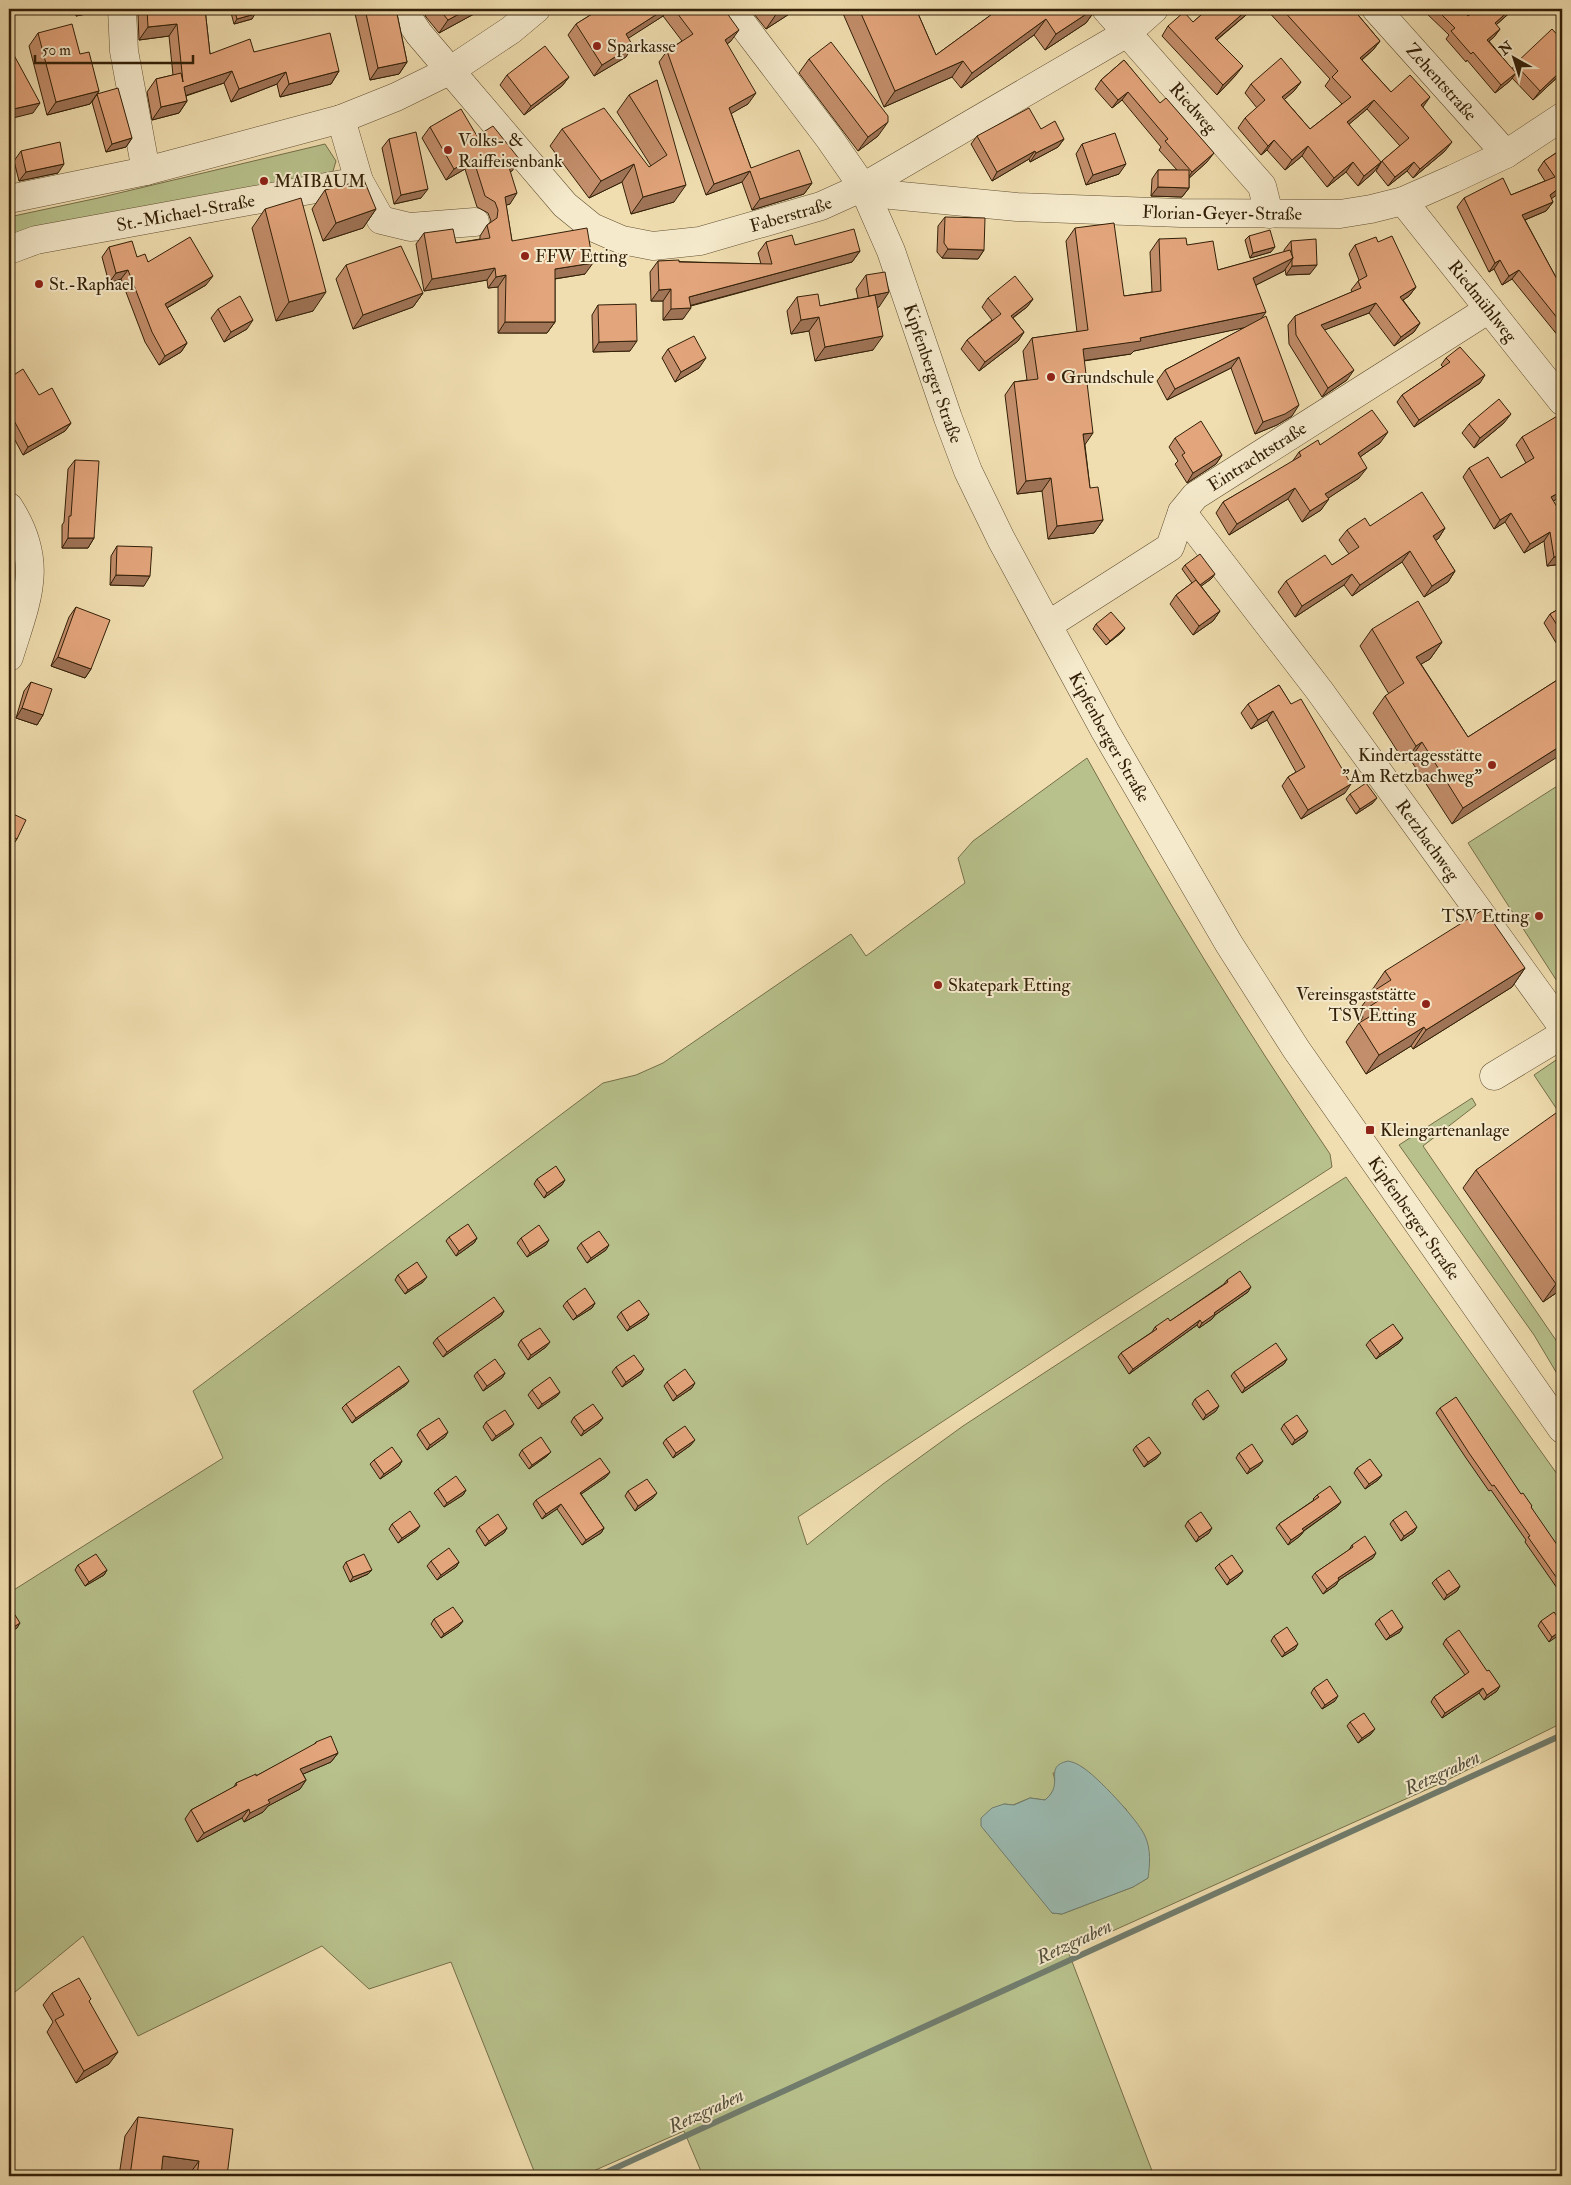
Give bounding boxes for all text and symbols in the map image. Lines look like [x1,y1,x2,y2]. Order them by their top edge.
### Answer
scale bar [35,32,192,64]
north arrow [1488,32,1538,82]
place label: Sparkasse [607,35,676,58]
text: N [1495,37,1517,59]
street label: Zehentstraße [1401,38,1482,126]
marker: Sparkasse [591,40,603,52]
text: 50 m [42,41,71,60]
street label: Riedweg [1164,77,1223,139]
place label: Volks- & Raiffeisenbank [458,129,563,173]
marker: Volks- & Raiffeisenbank [442,144,454,156]
place label: MAIBAUM [274,170,365,193]
marker: MAIBAUM [258,175,270,187]
street label: St.-Michael-Straße [115,189,257,237]
street label: Faberstraße [747,191,836,238]
street label: Florian-Geyer-Straße [1142,200,1303,225]
place label: FFW Etting [535,245,628,268]
marker: FFW Etting [519,250,531,262]
street label: Riedmühlweg [1443,256,1523,348]
place label: St.-Raphael [49,273,135,296]
marker: St.-Raphael [33,278,45,290]
street label: Kipfenberger Straße [898,301,968,447]
place label: Grundschule [1061,366,1155,389]
marker: Grundschule [1045,371,1057,383]
street label: Eintrachtstraße [1203,416,1311,496]
street label: Kipfenberger Straße [1064,668,1156,807]
place label: Kindertagesstätte "Am Retzbachweg" [1342,744,1482,788]
marker: Kindertagesstätte "Am Retzbachweg" [1486,759,1498,771]
street label: Retzbachweg [1390,795,1465,886]
place label: TSV Etting [1442,905,1530,928]
marker: TSV Etting [1533,910,1545,922]
place label: Skatepark Etting [948,974,1071,997]
marker: Skatepark Etting [932,979,944,991]
place label: Vereinsgaststätte TSV Etting [1296,983,1417,1027]
marker: Vereinsgaststätte TSV Etting [1420,998,1432,1010]
place label: Kleingartenanlage [1380,1119,1510,1142]
marker: Kleingartenanlage [1364,1124,1376,1136]
street label: Kipfenberger Straße [1363,1152,1466,1285]
water label: Retzgraben [1399,1745,1484,1801]
water label: Retzgraben [1031,1914,1116,1970]
water label: Retzgraben [663,2083,748,2139]

